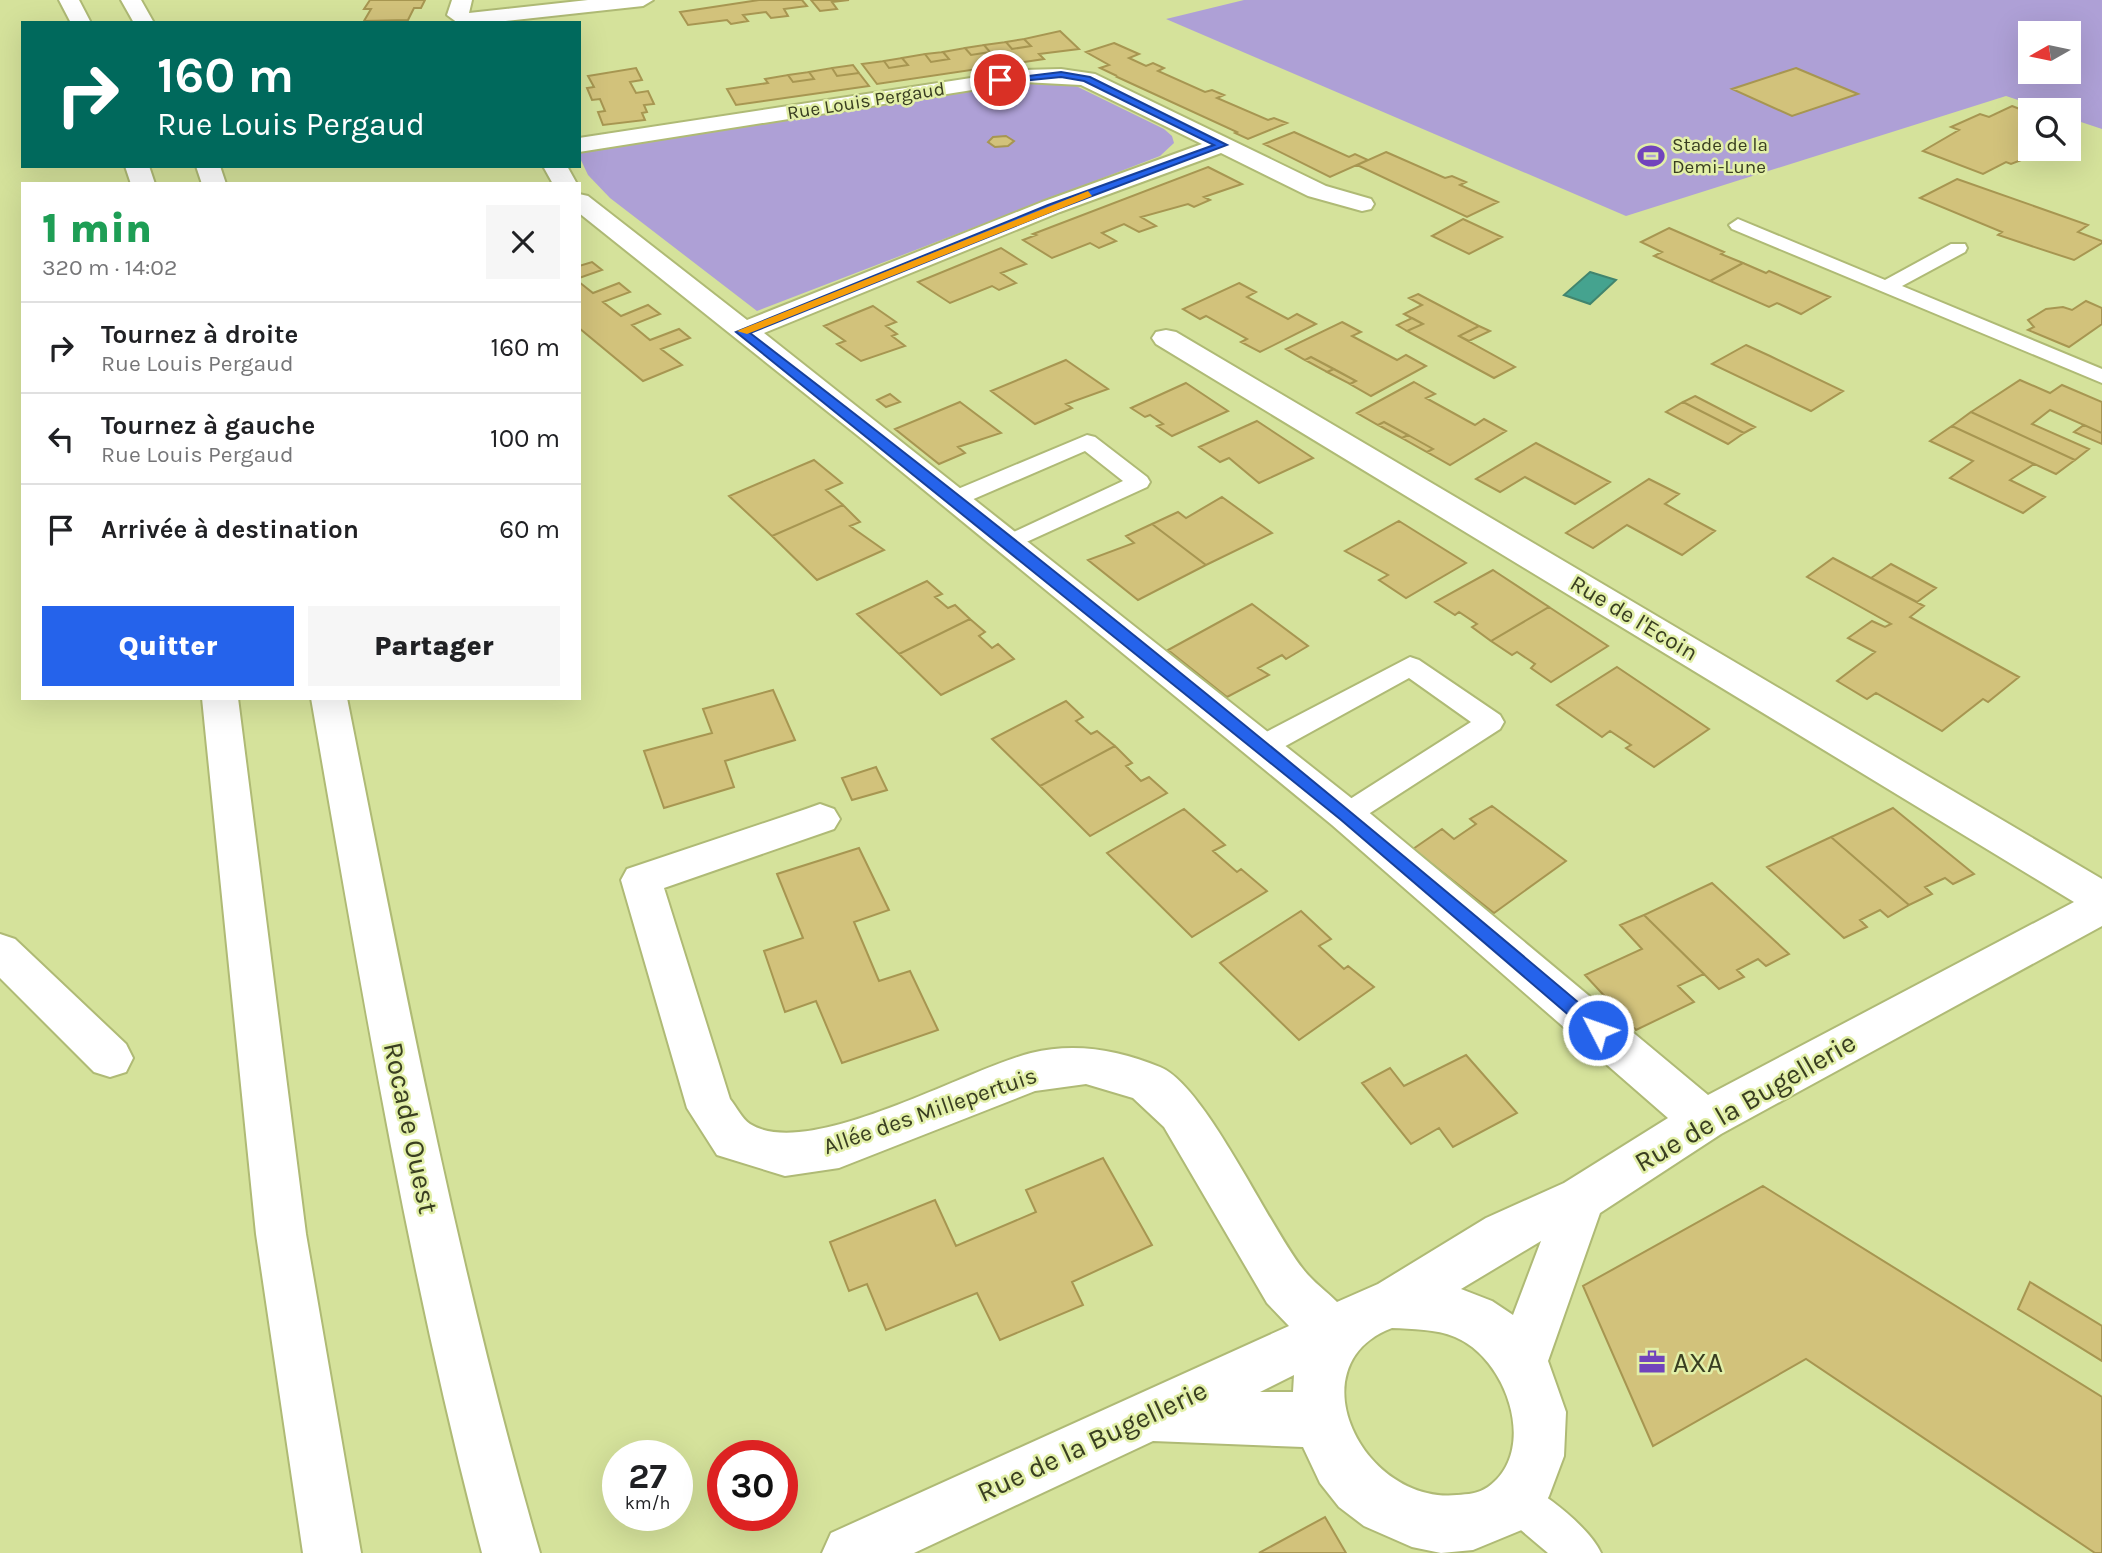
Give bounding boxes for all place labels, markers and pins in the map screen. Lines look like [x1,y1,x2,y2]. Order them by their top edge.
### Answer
pin [970,50,1030,110]
place label: Stade de la Demi-Lune [1672,134,1768,178]
sports icon: Stade de la Demi-Lune [1636,141,1666,171]
place label: AXA [1673,1346,1723,1379]
office icon: AXA [1637,1347,1667,1377]

